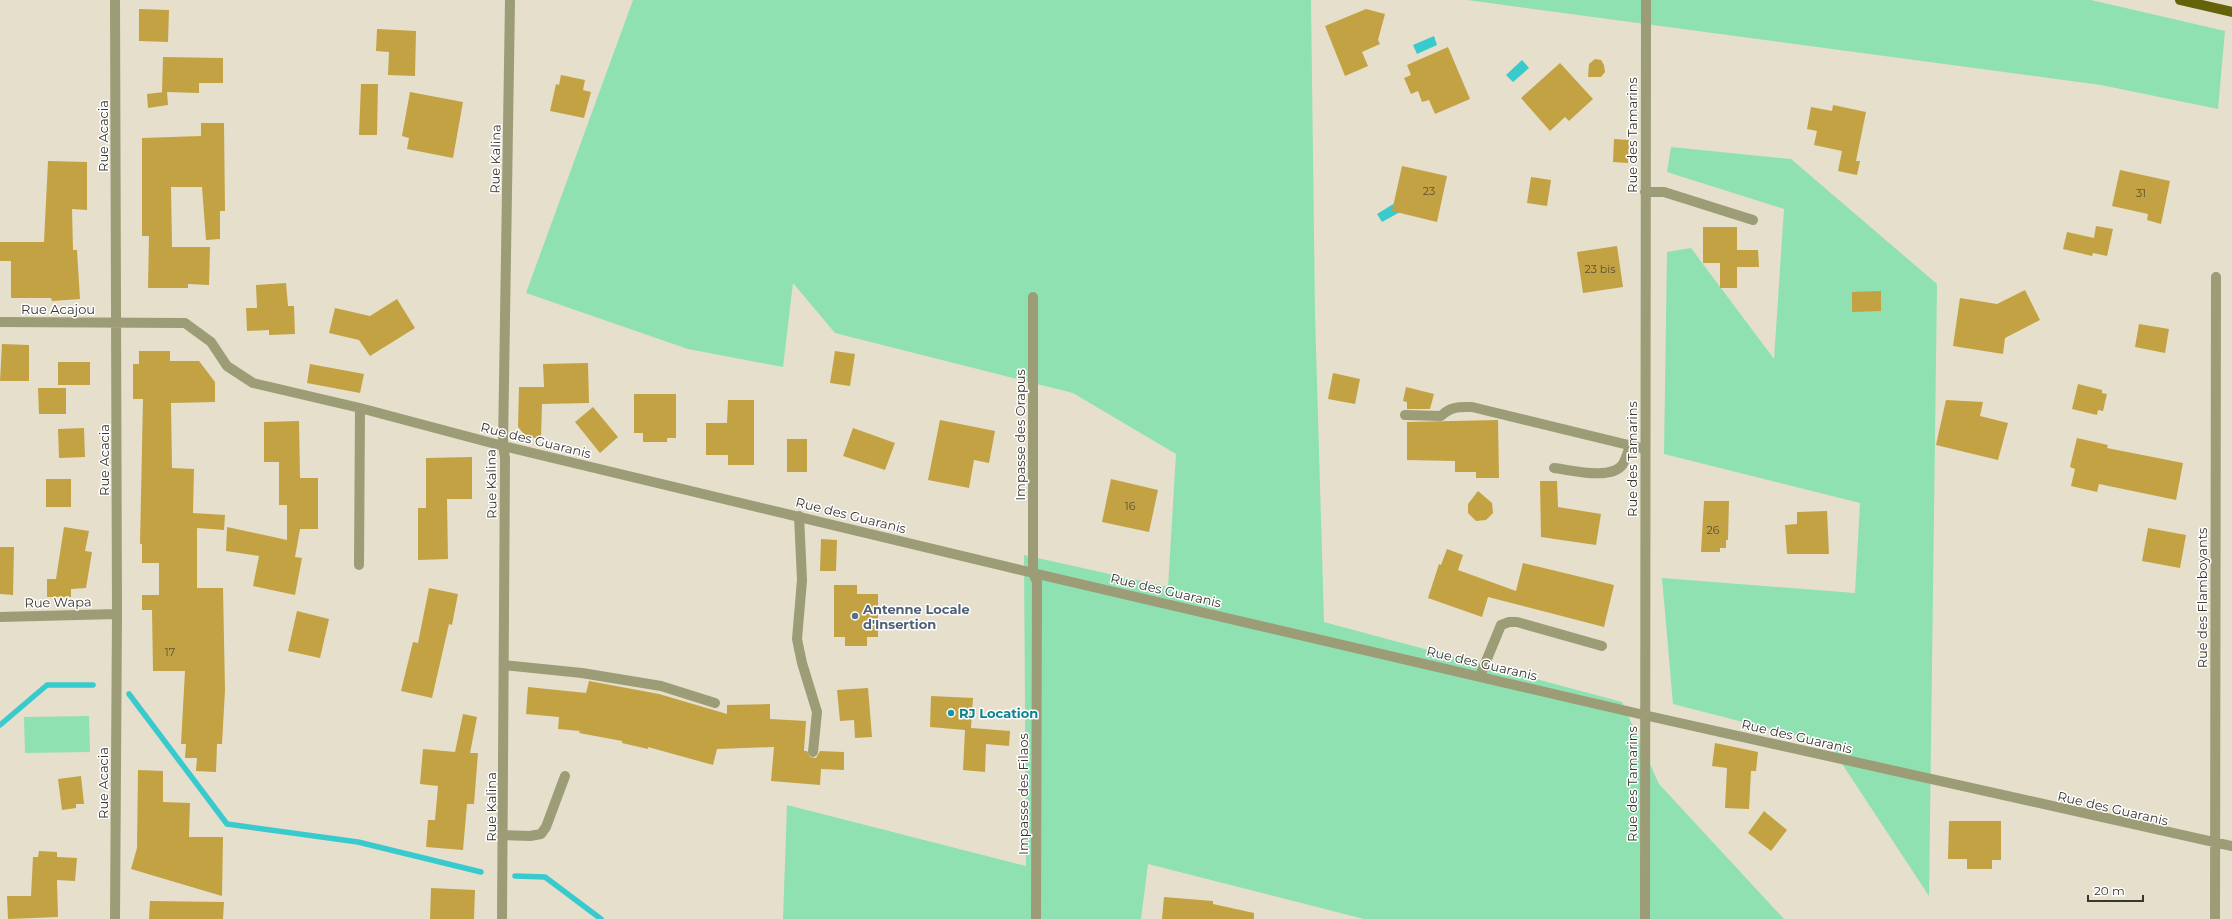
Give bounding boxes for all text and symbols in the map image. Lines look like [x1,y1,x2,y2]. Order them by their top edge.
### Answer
street label: Rue des Tamarins [1624,77,1640,193]
street label: Rue Acacia [95,100,111,172]
street label: Rue Kalina [486,124,504,194]
house number: 23 [1423,184,1435,198]
house number: 31 [2136,186,2146,200]
house number: 23 bis [1584,262,1616,276]
street label: Rue Acajou [21,301,95,317]
street label: Impasse des Orapus [1012,369,1028,501]
street label: Rue des Tamarins [1624,401,1640,517]
street label: Rue des Guaranis [479,419,593,461]
street label: Rue Acacia [96,424,112,496]
street label: Rue Kalina [482,449,500,519]
street label: Rue des Guaranis [794,494,908,536]
house number: 16 [1125,499,1136,513]
house number: 26 [1707,523,1720,537]
street label: Rue des Flamboyants [2194,528,2210,668]
street label: Rue des Guaranis [1109,569,1223,611]
street label: Rue Wapa [24,593,92,611]
place label: Antenne Locale d'Insertion [862,601,970,632]
marker: Antenne Locale d'Insertion [850,611,860,621]
street label: Rue des Guaranis [1425,642,1539,684]
house number: 17 [165,645,175,659]
place label: RJ Location [959,705,1038,721]
marker: RJ Location [946,708,956,718]
street label: Rue des Guaranis [1740,715,1854,757]
street label: Rue des Tamarins [1624,726,1640,842]
street label: Impasse des Filaos [1015,733,1031,855]
street label: Rue Acacia [95,747,111,819]
street label: Rue Kalina [483,772,499,842]
street label: Rue des Guaranis [2056,787,2170,829]
scale bar [2088,877,2143,903]
text: 20 m [2094,883,2125,898]

